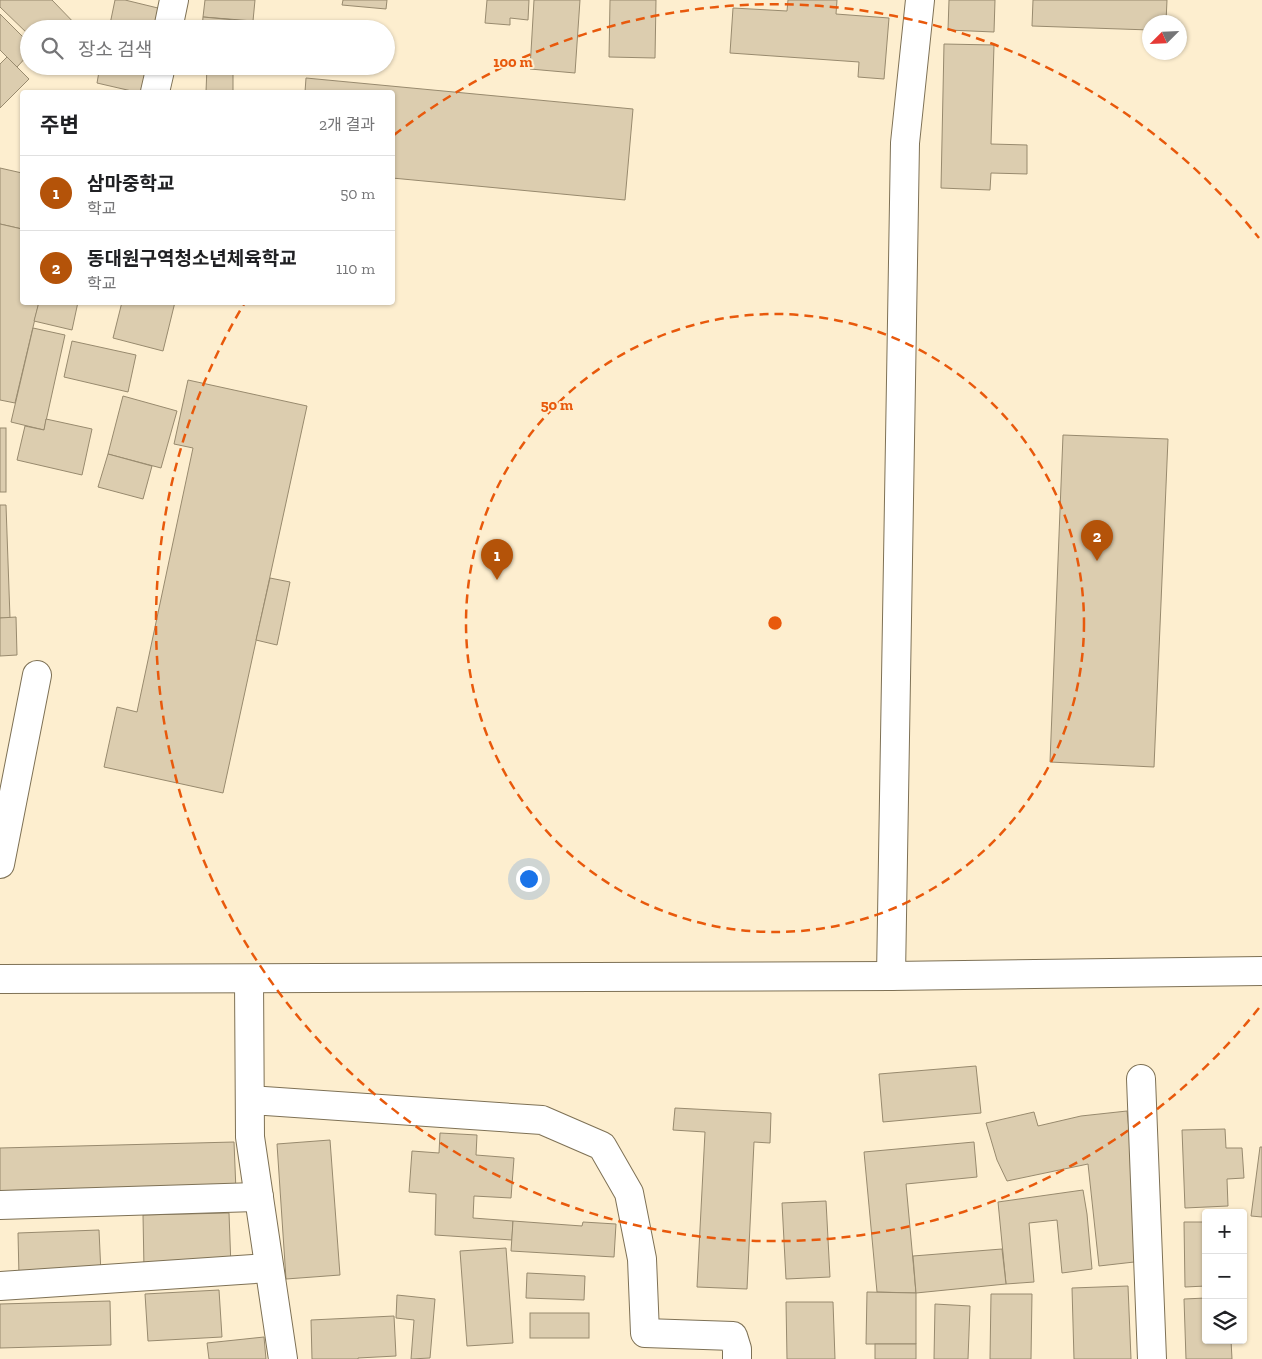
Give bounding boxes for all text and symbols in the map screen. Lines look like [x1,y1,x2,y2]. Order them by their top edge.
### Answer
north arrow [1142,15,1187,60]
search box [20,20,395,75]
icon: search [38,34,66,62]
text: 장소 검색 [78,38,152,61]
text: 100 m [493,53,533,71]
text: 주변 [40,112,79,137]
text: 2개 결과 [319,115,375,134]
text: 삼마중학교 [87,172,174,195]
text: 1 [53,184,59,203]
text: 50 m [340,184,375,203]
text: 학교 [87,199,116,218]
text: 동대원구역청소년체육학교 [87,247,297,270]
text: 2 [52,259,60,278]
text: 110 m [336,259,375,278]
text: 학교 [87,274,116,293]
text: 50 m [541,396,573,414]
pin: 2 [1081,520,1113,561]
pin: 1 [481,539,513,580]
centre of rings [766,614,784,632]
your location [516,866,542,892]
map controls [1202,1209,1247,1344]
button: + [1202,1209,1247,1254]
button: − [1202,1254,1247,1299]
button: layers [1202,1299,1247,1344]

